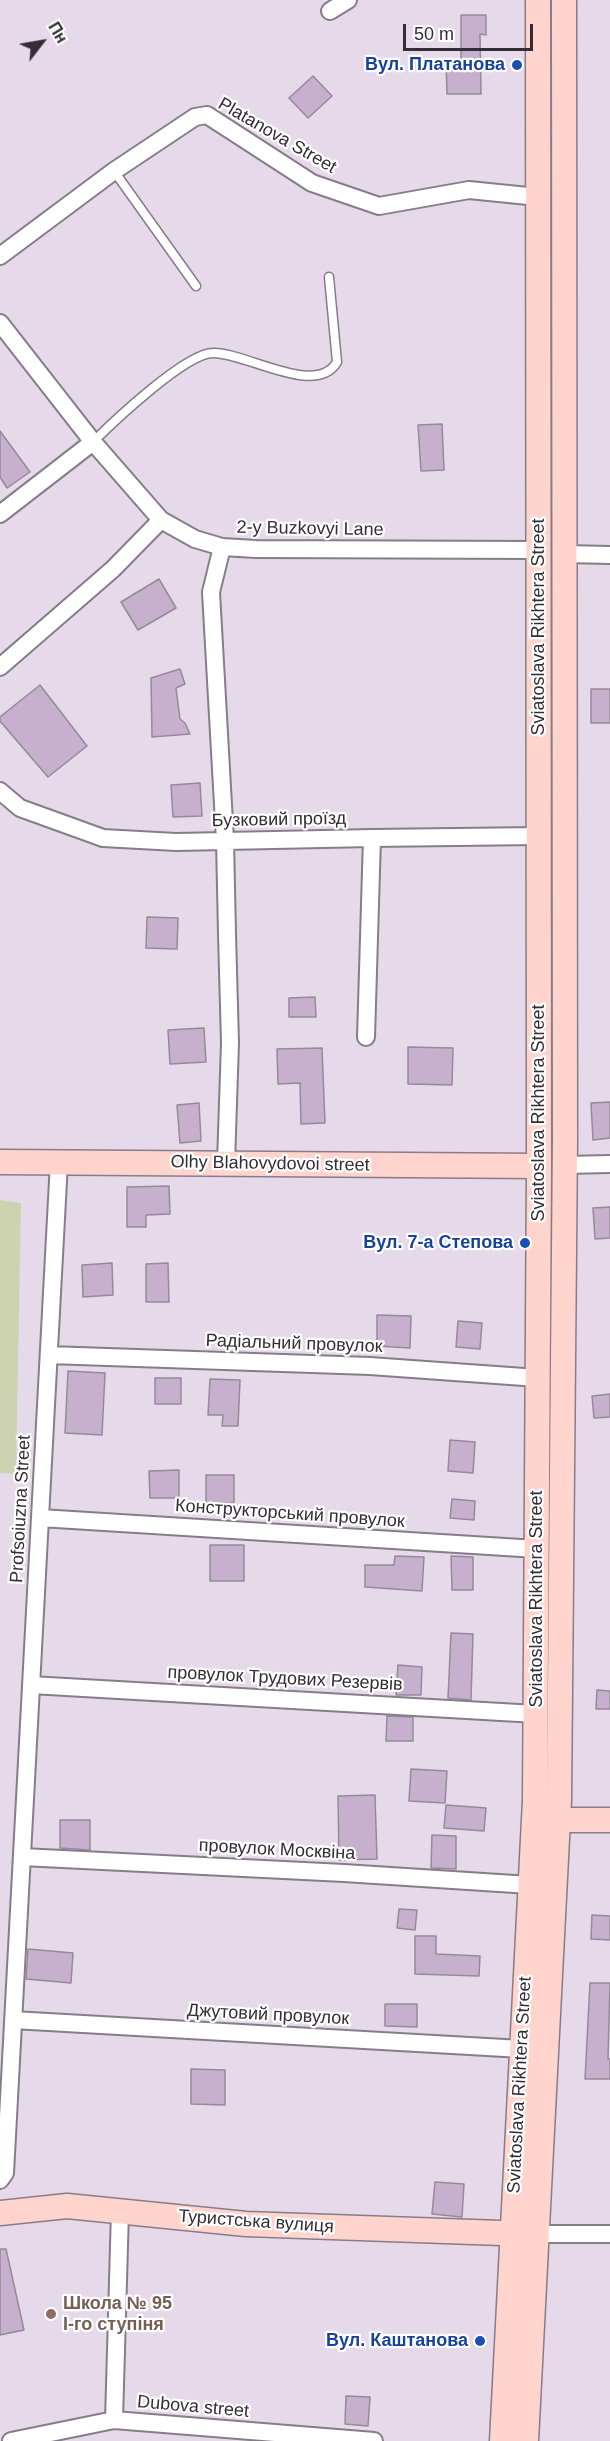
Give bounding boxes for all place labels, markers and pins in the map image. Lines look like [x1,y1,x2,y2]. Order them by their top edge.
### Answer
place label: Вул. Платанова [365,54,505,76]
marker: Вул. Платанова [510,58,524,72]
place label: Вул. 7-а Степова [363,1232,513,1254]
marker: Вул. 7-а Степова [518,1236,532,1250]
place label: Школа № 95 І-го ступіня [63,2293,172,2336]
marker: Школа № 95 І-го ступіня [44,2307,58,2321]
place label: Вул. Каштанова [326,2330,468,2352]
marker: Вул. Каштанова [473,2334,487,2348]

